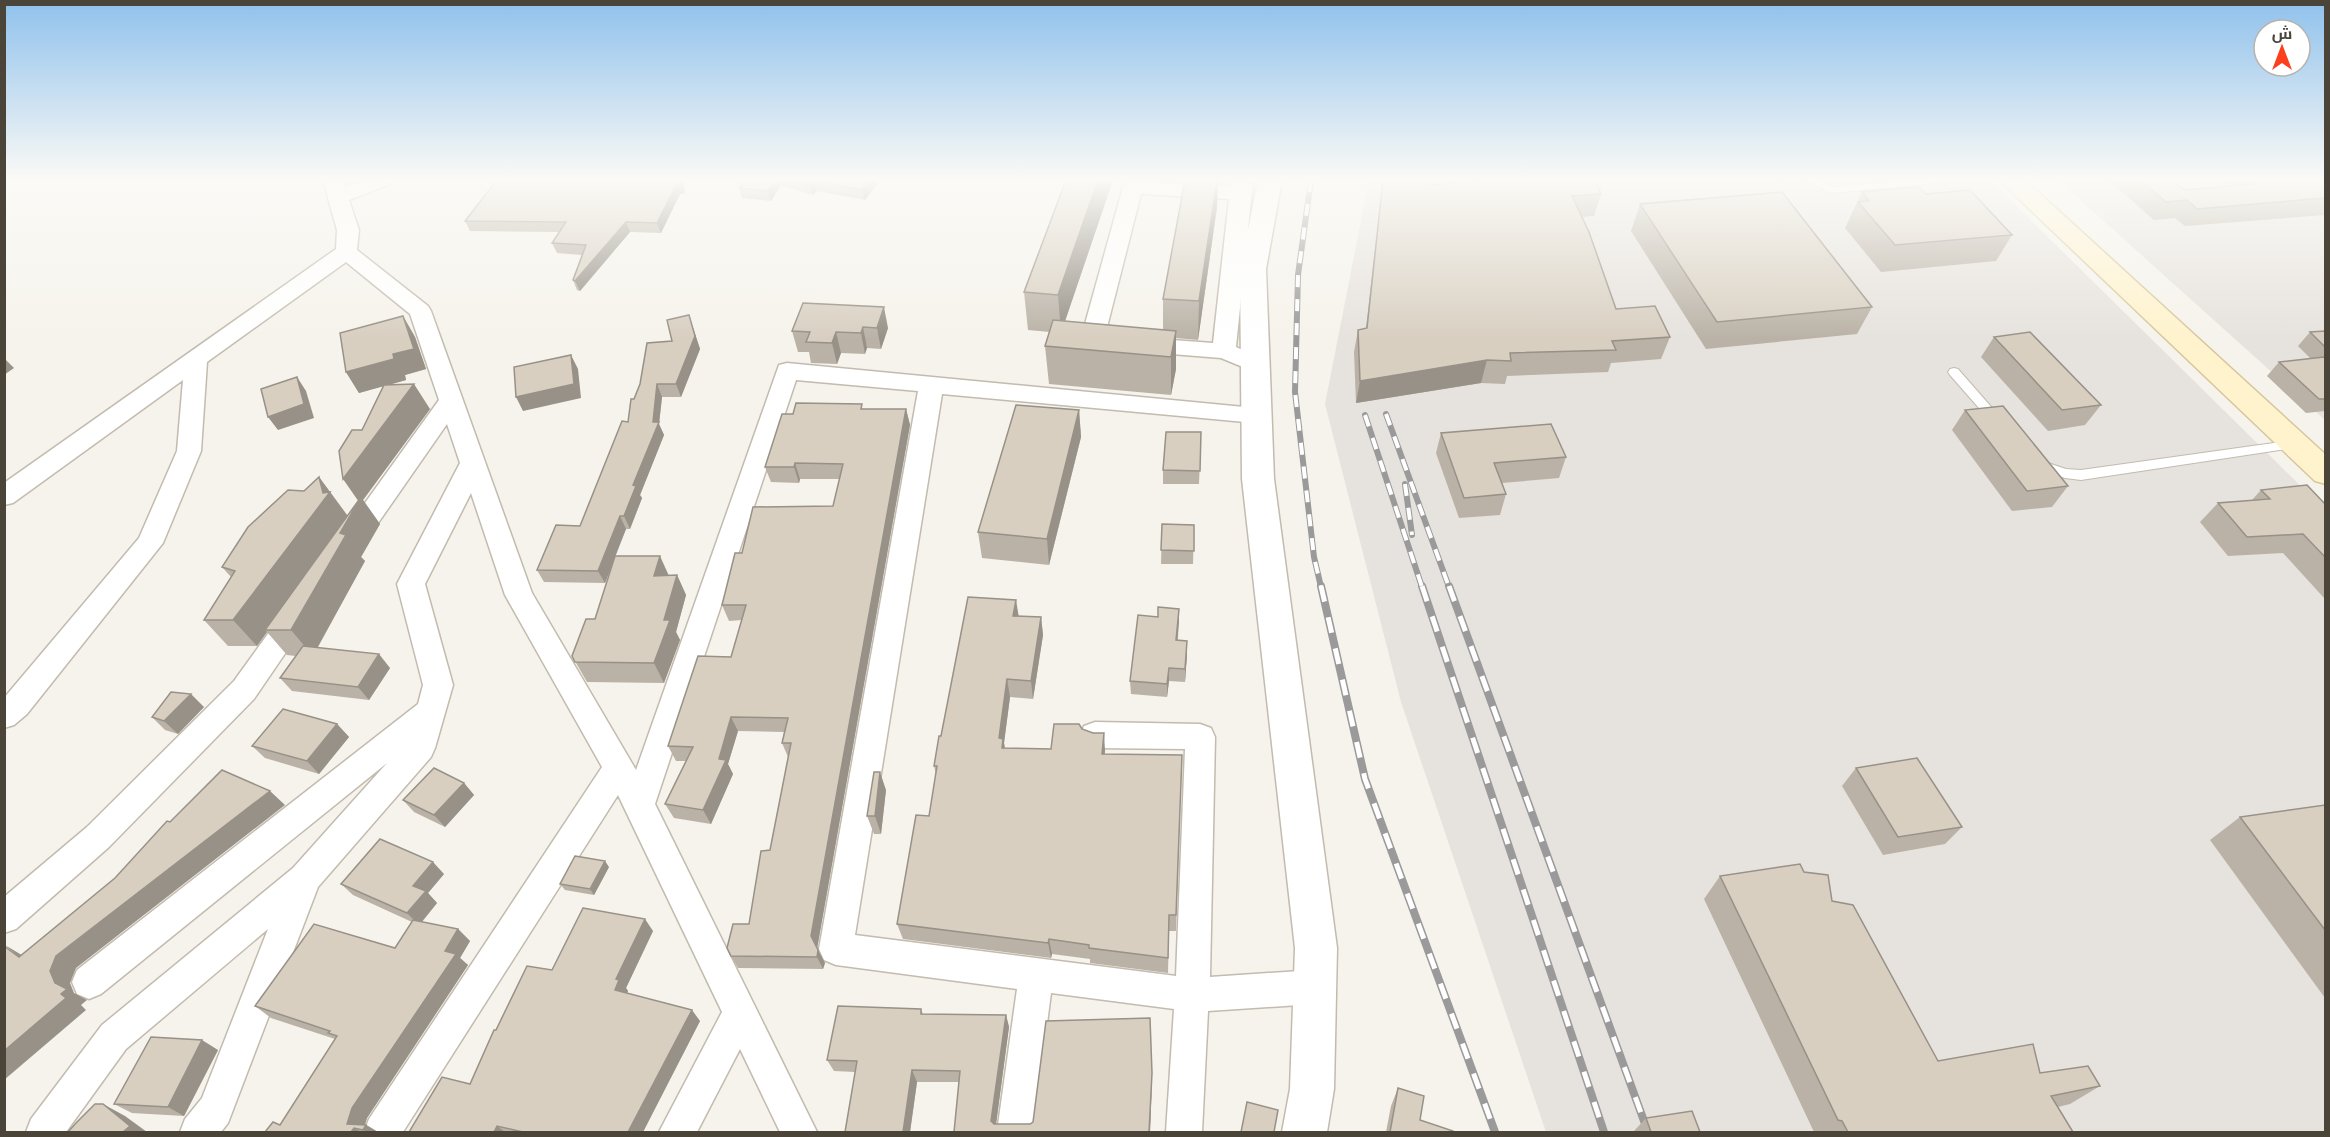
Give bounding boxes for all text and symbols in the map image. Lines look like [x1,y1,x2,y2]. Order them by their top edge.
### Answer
north arrow [2252,18,2312,78]
text: ش [2272,24,2292,43]

